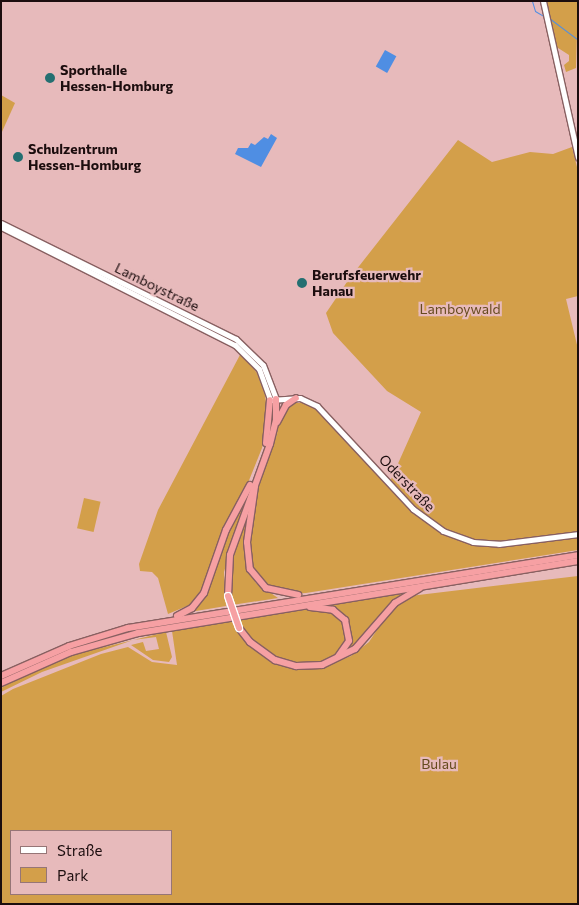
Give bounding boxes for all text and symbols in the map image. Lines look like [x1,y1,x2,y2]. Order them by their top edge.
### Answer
place label: Sporthalle Hessen-Homburg [60,62,173,94]
marker: Sporthalle Hessen-Homburg [44,72,56,84]
place label: Schulzentrum Hessen-Homburg [28,141,141,174]
marker: Schulzentrum Hessen-Homburg [12,151,24,163]
street label: Lamboystraße [112,259,202,315]
place label: Berufsfeuerwehr Hanau [312,267,421,300]
marker: Berufsfeuerwehr Hanau [296,277,308,289]
park label: Lamboywald [419,301,501,317]
street label: Oderstraße [376,451,438,515]
park label: Bulau [421,756,457,772]
legend [10,830,172,895]
text: Straße [57,841,103,859]
text: Park [57,866,88,884]

